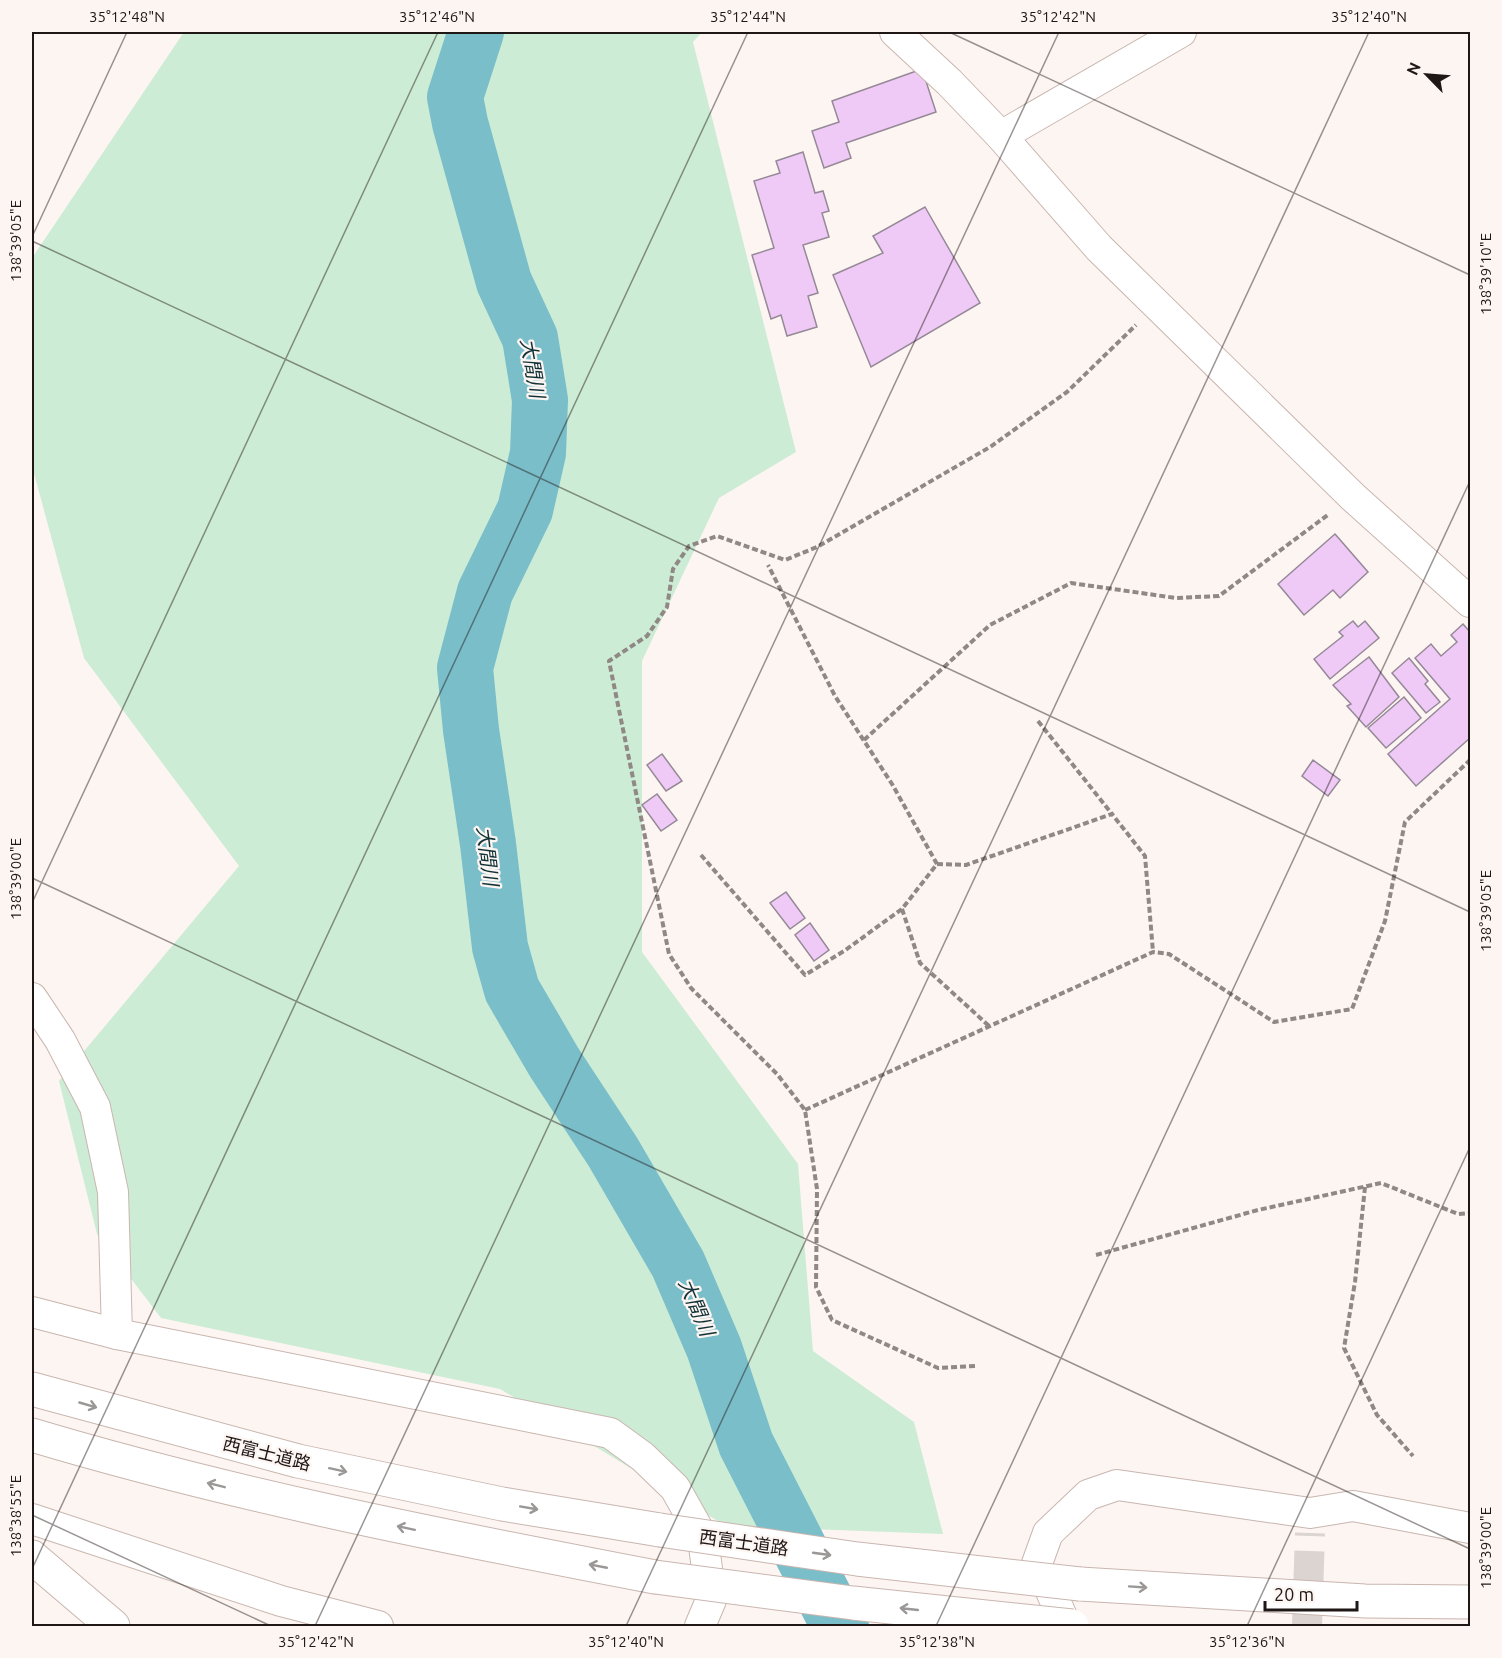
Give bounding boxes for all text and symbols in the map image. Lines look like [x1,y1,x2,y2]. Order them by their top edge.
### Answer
text: 35°12'48"N [89,8,165,25]
text: 35°12'46"N [399,8,475,25]
text: 35°12'44"N [710,8,786,25]
text: 35°12'42"N [1020,8,1096,25]
text: 35°12'40"N [1331,8,1407,25]
north arrow [1397,45,1457,105]
text: N [1403,59,1424,78]
text: 138°39'05"E [7,200,24,282]
text: 138°39'10"E [1477,233,1494,315]
water label: 大間川 [516,336,550,402]
water label: 大間川 [473,825,503,889]
text: 138°39'00"E [7,838,24,920]
text: 138°39'05"E [1477,870,1494,952]
water label: 大間川 [675,1275,720,1341]
one-way arrow [78,1400,97,1412]
street label: 西富士道路 [221,1432,313,1474]
one-way arrow [328,1464,347,1476]
text: 138°38'55"E [7,1475,24,1557]
one-way arrow [207,1479,226,1491]
one-way arrow [518,1503,538,1514]
text: 138°39'00"E [1477,1507,1494,1589]
one-way arrow [397,1522,417,1533]
street label: 西富士道路 [698,1526,790,1558]
one-way arrow [811,1548,831,1559]
one-way arrow [588,1560,608,1571]
scale bar [1265,1574,1356,1612]
one-way arrow [1128,1582,1148,1593]
text: 20 m [1274,1584,1314,1604]
one-way arrow [900,1603,920,1614]
text: 35°12'42"N [278,1633,354,1650]
text: 35°12'40"N [588,1633,664,1650]
text: 35°12'38"N [899,1633,975,1650]
text: 35°12'36"N [1209,1633,1285,1650]

